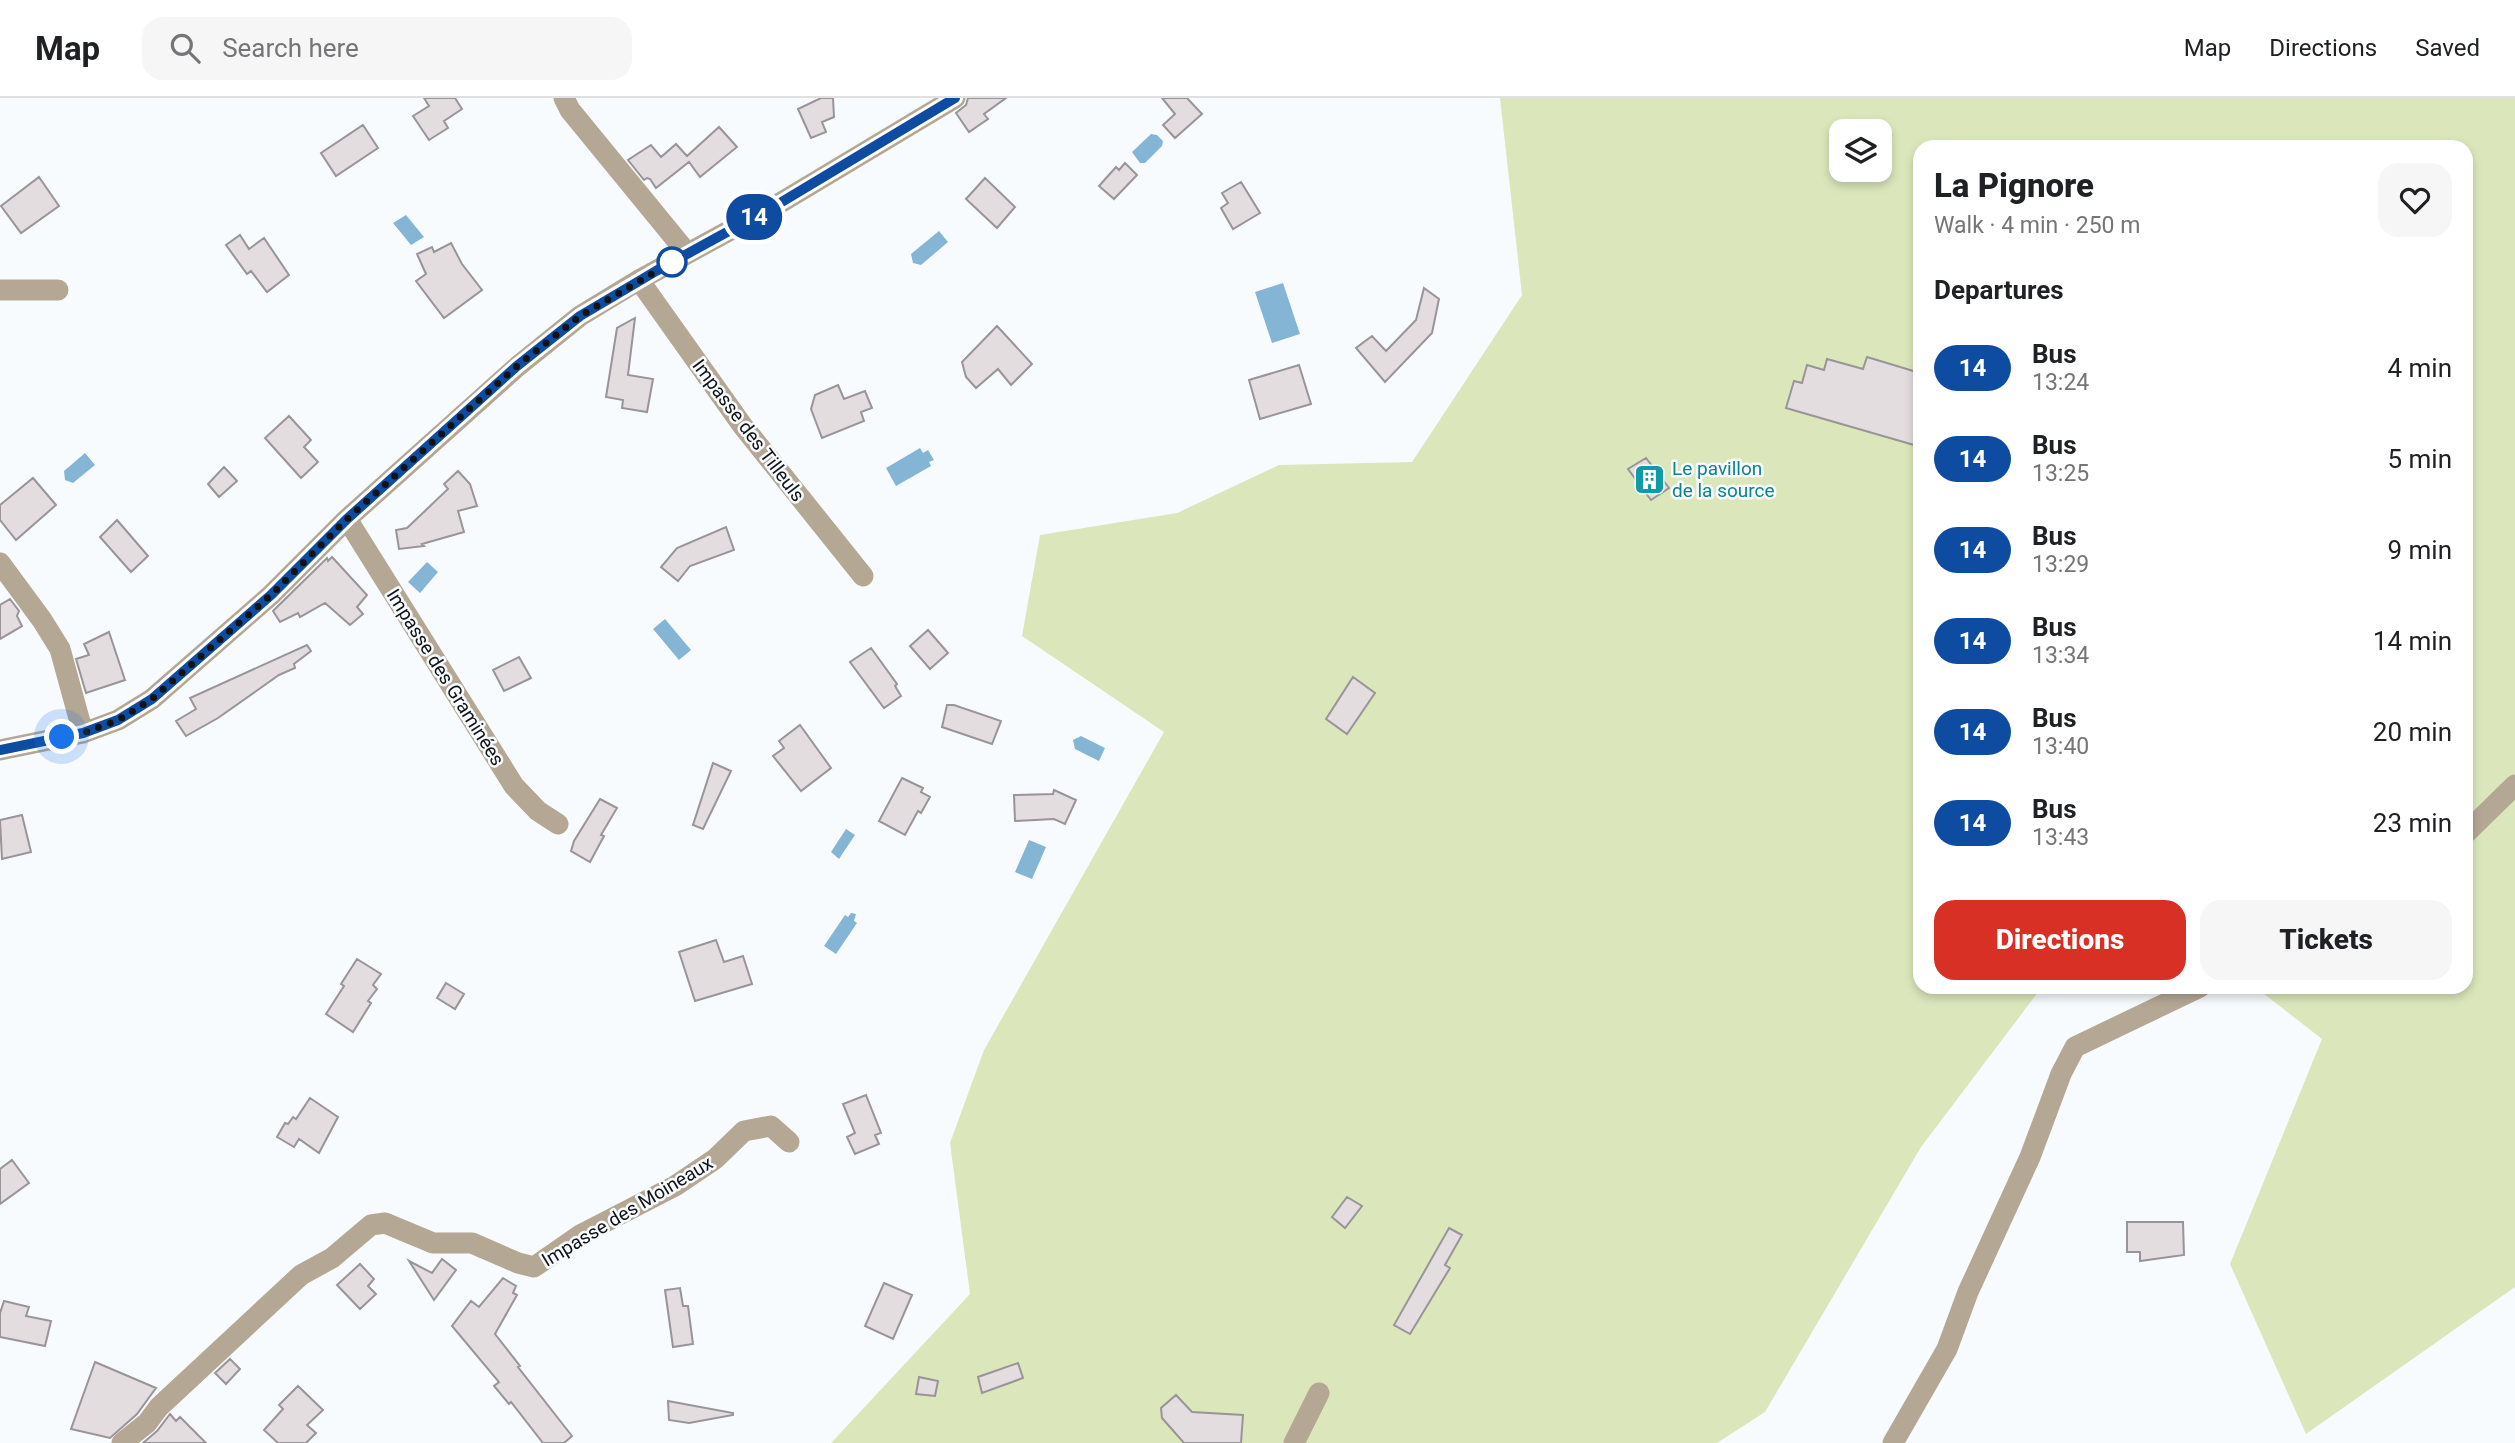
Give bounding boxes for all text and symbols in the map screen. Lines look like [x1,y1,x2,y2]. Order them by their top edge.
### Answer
search box [142,17,632,80]
text: Map [35,29,100,68]
icon: search [166,29,204,67]
text: Search here [222,33,359,63]
text: Map [2184,34,2231,62]
text: Directions [2269,34,2377,62]
text: Saved [2415,34,2480,62]
map controls [1829,119,1892,182]
button: layers [1829,119,1892,182]
button: heart [2378,163,2452,237]
text: La Pignore [1934,166,2094,205]
line badge: 14 [722,194,786,240]
text: 14 [740,203,768,231]
text: Walk · 4 min · 250 m [1934,212,2140,239]
unlabelled marker [657,247,687,277]
text: Departures [1934,275,2064,305]
text: Bus [2032,339,2077,369]
text: 4 min [2387,353,2452,383]
text: 14 [1959,354,1986,382]
street label: Impasse des Tilleuls [688,355,810,506]
text: 13:24 [2032,369,2089,396]
text: Bus [2032,430,2077,460]
text: 5 min [2387,444,2452,474]
text: 14 [1959,445,1986,473]
place label: Le pavillon de la source [1672,457,1775,502]
text: 13:25 [2032,460,2089,487]
building icon: Le pavillon de la source [1632,462,1666,496]
text: Bus [2032,521,2077,551]
text: 9 min [2387,535,2452,565]
text: 14 [1959,536,1986,564]
text: 13:29 [2032,551,2089,578]
street label: Impasse des Graminées [382,585,509,770]
text: Bus [2032,612,2077,642]
text: 14 min [2373,626,2452,656]
text: 14 [1959,627,1986,655]
text: 13:34 [2032,642,2089,669]
text: Bus [2032,703,2077,733]
text: 20 min [2373,717,2452,747]
text: 14 [1959,718,1986,746]
your location [44,719,79,754]
text: 13:40 [2032,733,2089,760]
text: Bus [2032,794,2077,824]
text: 23 min [2373,808,2452,838]
text: 14 [1959,809,1986,837]
text: 13:43 [2032,824,2089,851]
button: Directions [1934,900,2186,980]
button: Tickets [2200,900,2452,980]
street label: Impasse des Moineaux [538,1151,717,1272]

